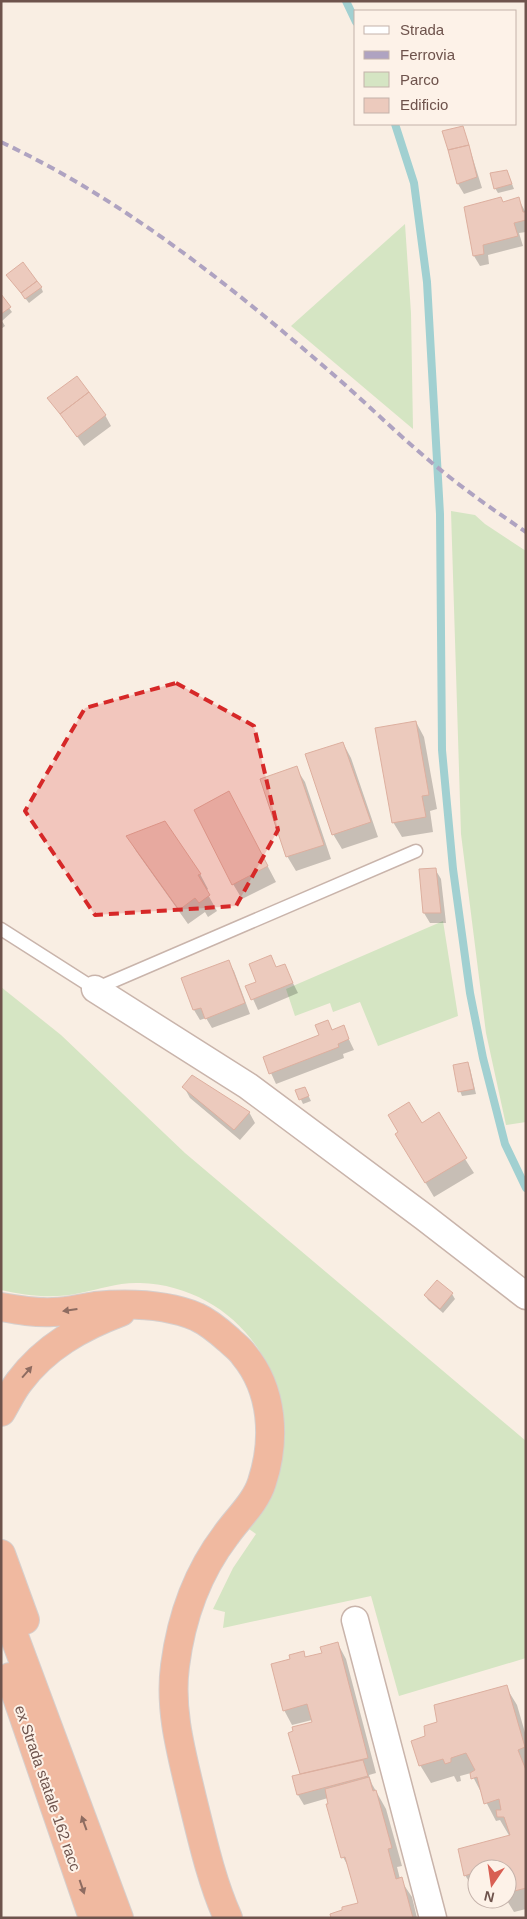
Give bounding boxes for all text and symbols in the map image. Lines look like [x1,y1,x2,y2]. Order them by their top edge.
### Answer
legend [354,10,517,125]
text: Strada [400,21,445,38]
text: Ferrovia [400,46,456,63]
text: Parco [400,71,439,88]
text: Edificio [400,96,448,113]
one-way arrow [62,1306,78,1314]
one-way arrow [22,1365,33,1378]
street label: ex Strada statale 162 racc [12,1703,85,1874]
one-way arrow [79,1816,87,1830]
north arrow [467,1859,517,1909]
one-way arrow [79,1879,86,1894]
text: N [482,1888,496,1906]

